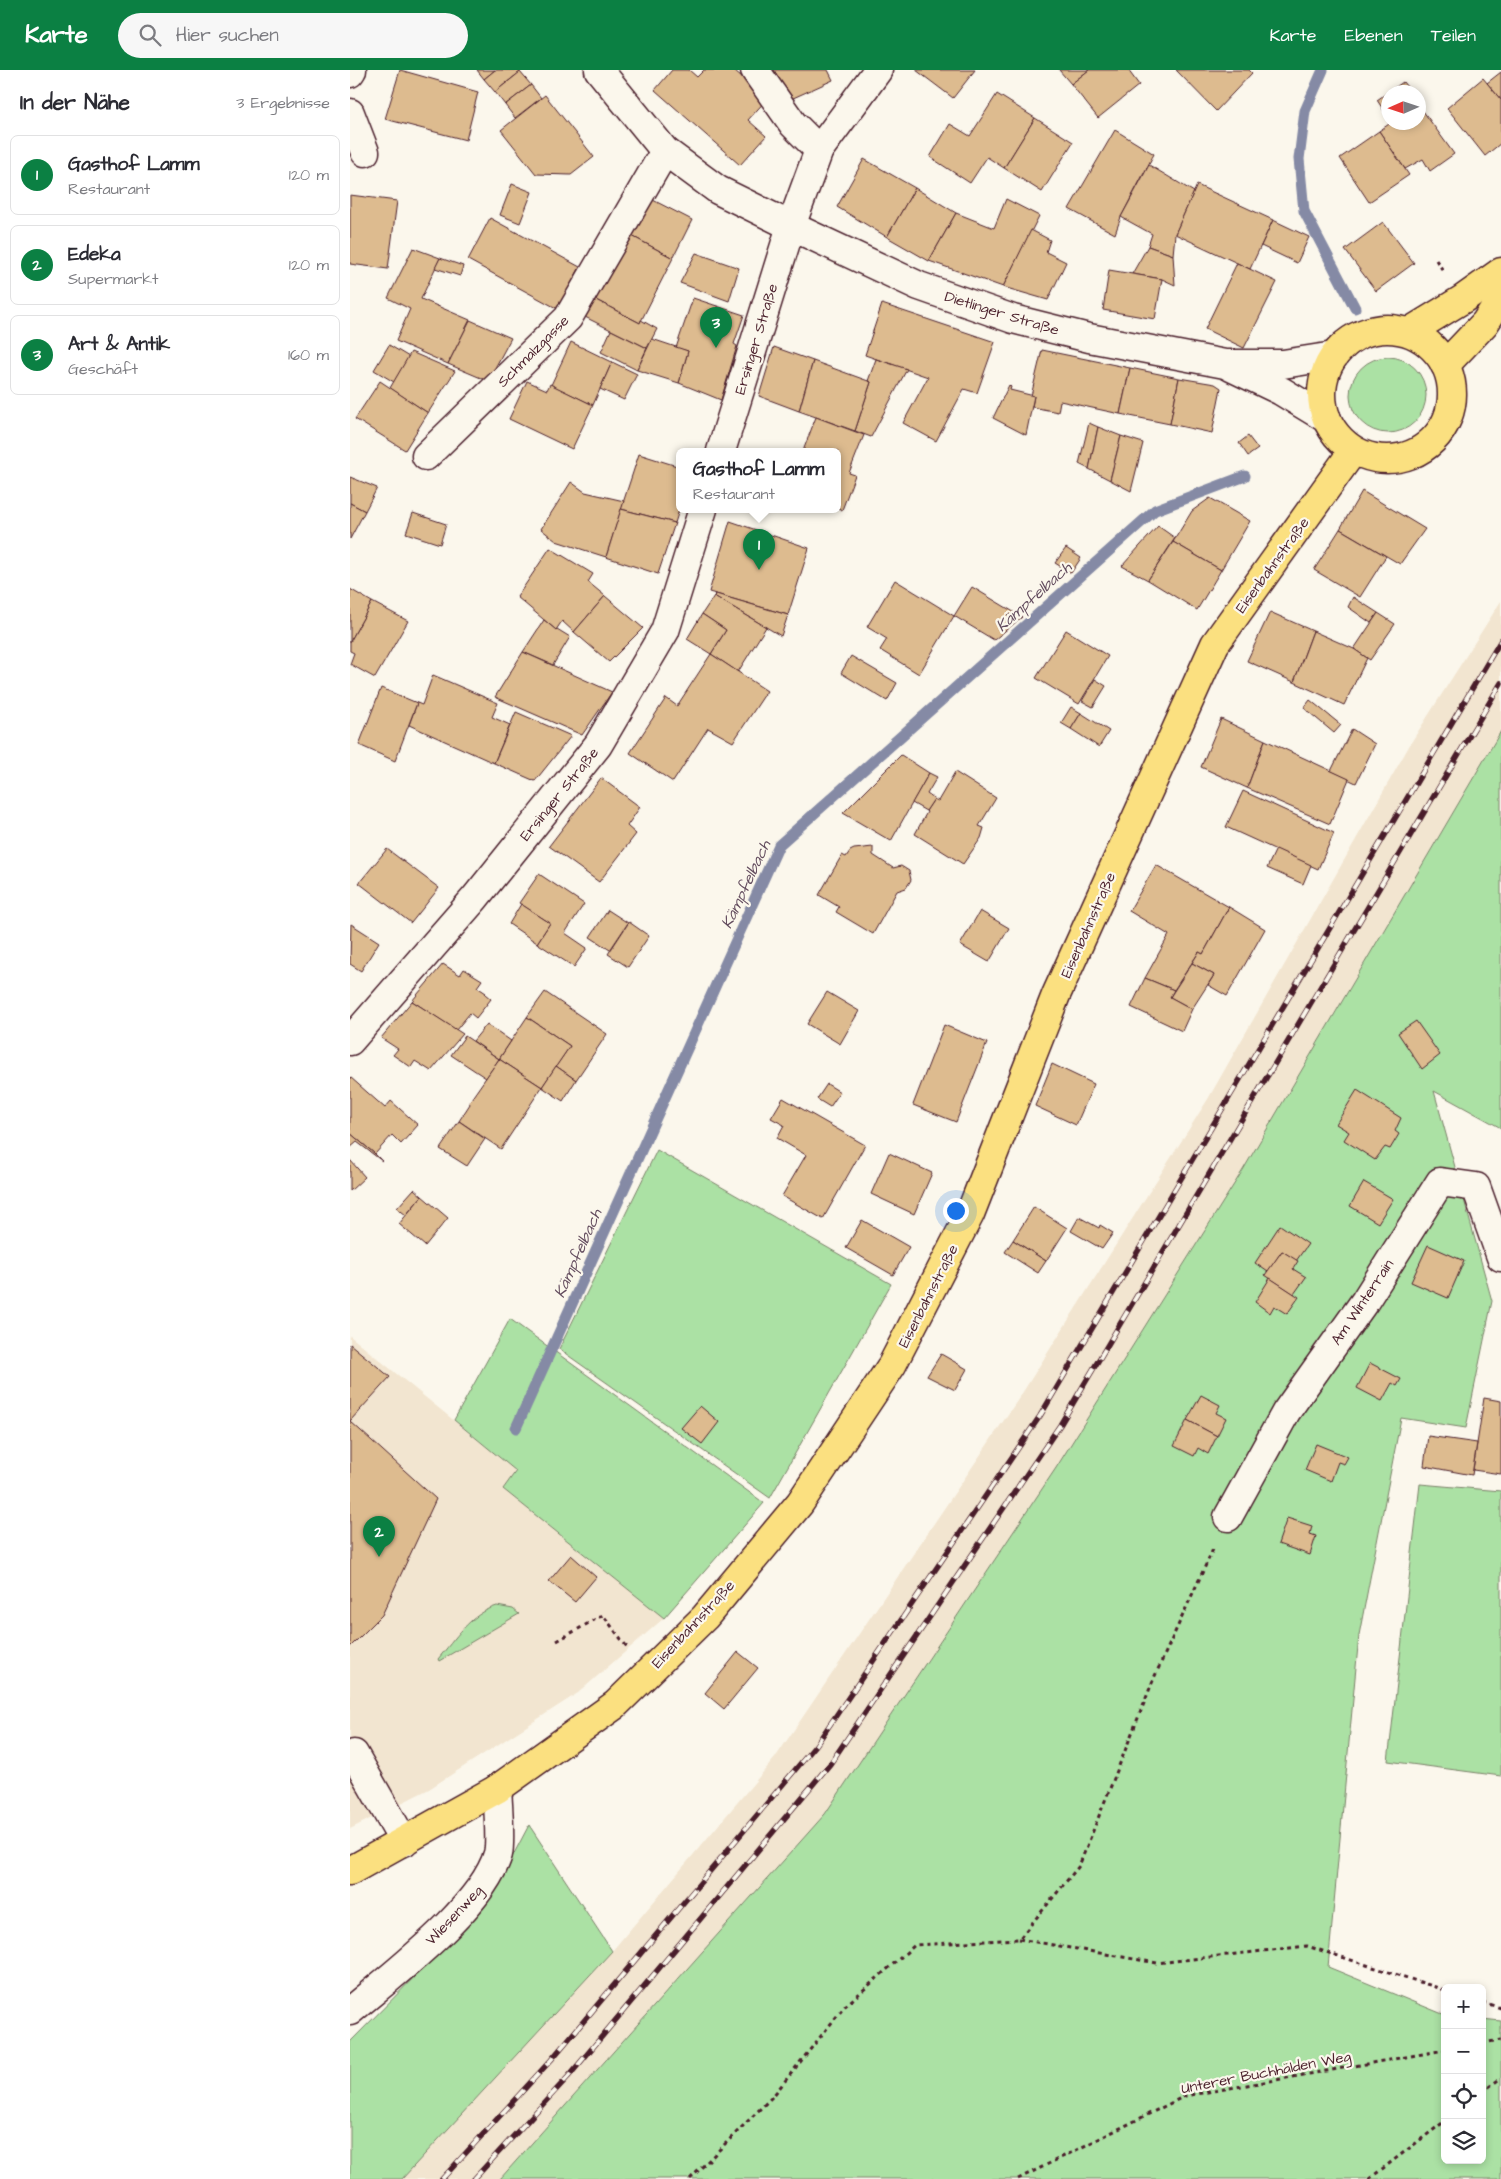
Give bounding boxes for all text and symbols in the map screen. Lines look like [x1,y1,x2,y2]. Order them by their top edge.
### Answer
search box [118,13,468,58]
text: Karte [25,18,88,52]
icon: search [136,21,164,49]
text: Hier suchen [176,22,279,49]
text: Karte [1269,23,1317,48]
text: Ebenen [1345,23,1403,48]
text: Teilen [1431,23,1476,48]
north arrow [1381,85,1426,130]
text: In der Nähe [20,88,130,117]
text: 3 Ergebnisse [236,92,330,114]
text: Gasthof Lamm [68,151,199,178]
text: 1 [36,164,38,186]
text: 120 m [289,164,329,186]
text: Restaurant [68,178,150,200]
text: Edeka [68,241,121,268]
text: 2 [32,254,42,276]
text: 120 m [289,254,329,276]
text: Supermarkt [68,268,159,290]
street label: Ersinger Straße [730,281,784,397]
street label: Dietlinger Straße [942,286,1062,342]
pin: 3 [700,307,732,348]
street label: Schmalzgasse [493,311,575,393]
text: Art & Antik [68,331,170,358]
text: 3 [33,344,41,366]
text: 160 m [288,344,329,366]
text: Geschäft [68,358,138,380]
popup [676,448,841,513]
text: Gasthof Lamm [693,456,824,483]
text: Restaurant [693,483,775,505]
street label: Eisenbahnstraße [1231,513,1314,617]
pin: 1 [743,529,775,570]
water label: Kämpfelbach [991,556,1077,637]
street label: Ersinger Straße [515,743,605,846]
water label: Kämpfelbach [716,836,776,932]
street label: Eisenbahnstraße [1056,869,1121,981]
your location [943,1198,969,1224]
water label: Kämpfelbach [549,1205,608,1301]
street label: Eisenbahnstraße [893,1241,964,1352]
street label: Am Winterrain [1326,1255,1399,1349]
pin: 2 [363,1516,395,1557]
street label: Eisenbahnstraße [647,1576,740,1673]
street label: Wiesenweg [421,1880,489,1951]
map controls [1441,1984,1486,2164]
button: + [1441,1984,1486,2029]
button: − [1441,2029,1486,2074]
street label: Unterer Buchhälden Weg [1179,2046,1353,2100]
button: locate [1441,2074,1486,2119]
button: layers [1441,2119,1486,2164]

